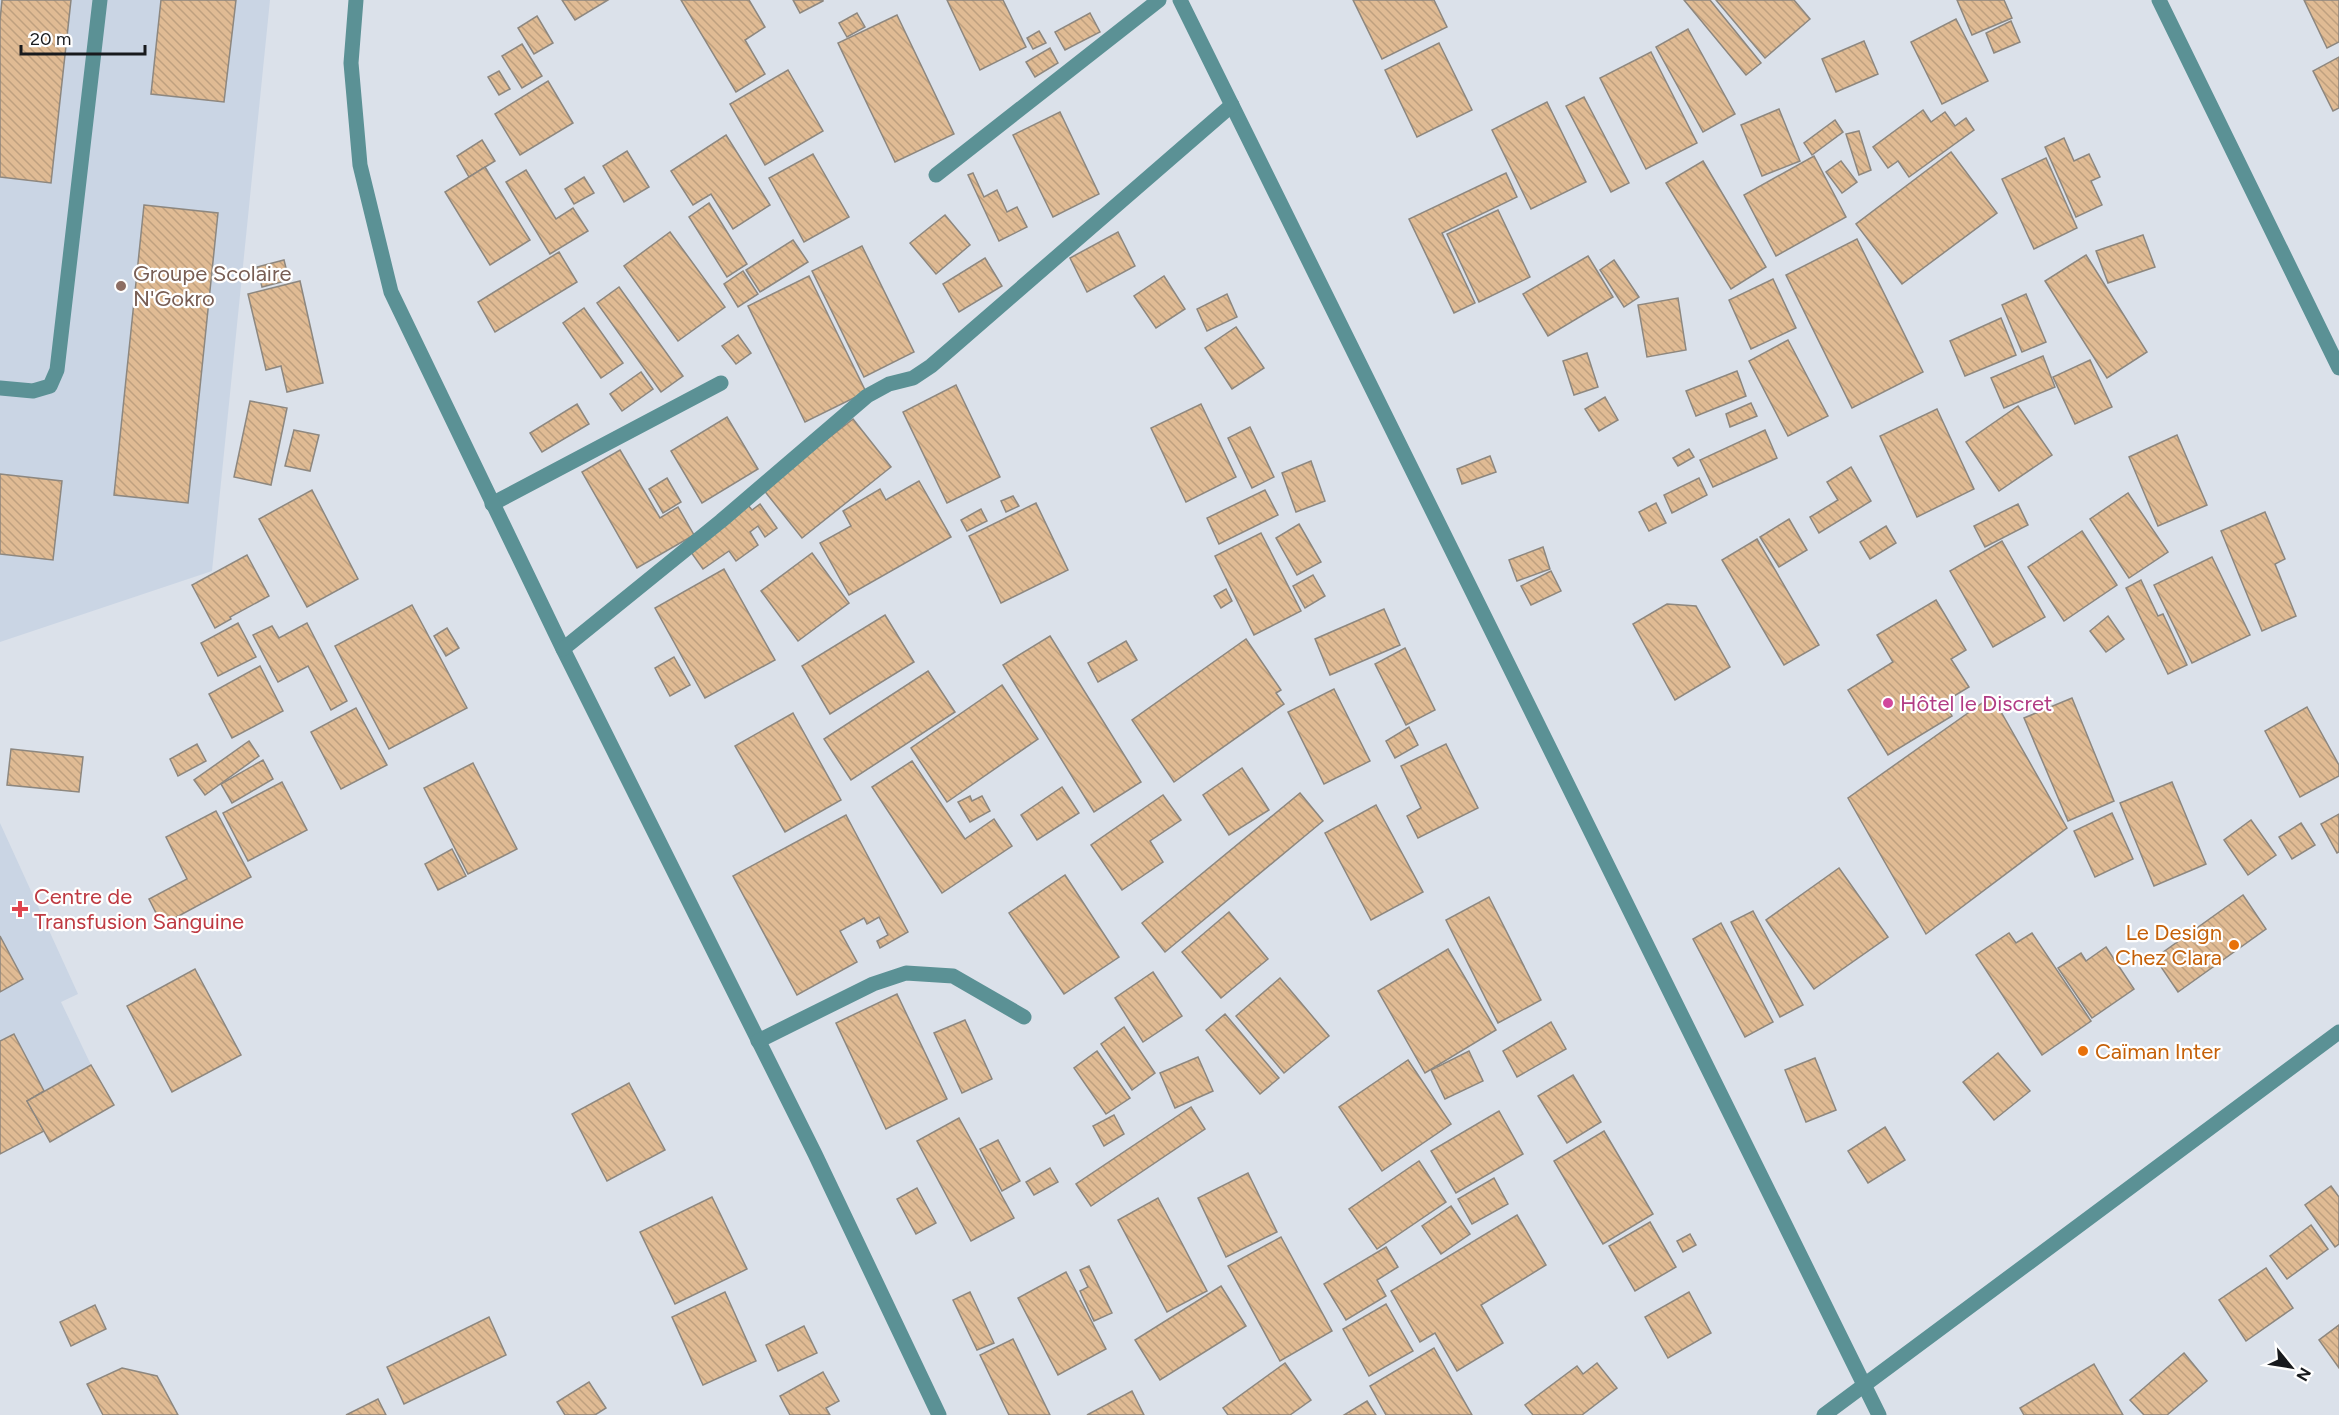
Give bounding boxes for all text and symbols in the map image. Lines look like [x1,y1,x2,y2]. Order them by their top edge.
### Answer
scale bar [21,18,146,56]
text: 20 m [30,28,71,50]
place label: Groupe Scolaire N'Gokro [133,260,291,312]
marker: Groupe Scolaire N'Gokro [114,279,128,293]
place label: Hôtel le Discret [1900,690,2052,717]
marker: Hôtel le Discret [1881,696,1895,710]
place label: Centre de Transfusion Sanguine [34,883,244,935]
marker: Centre de Transfusion Sanguine [11,900,29,918]
place label: Le Design Chez Clara [2115,919,2222,971]
marker: Le Design Chez Clara [2227,938,2241,952]
place label: Caïman Inter [2095,1038,2221,1065]
marker: Caïman Inter [2076,1044,2090,1058]
north arrow [2261,1337,2321,1397]
text: N [2292,1364,2315,1384]

